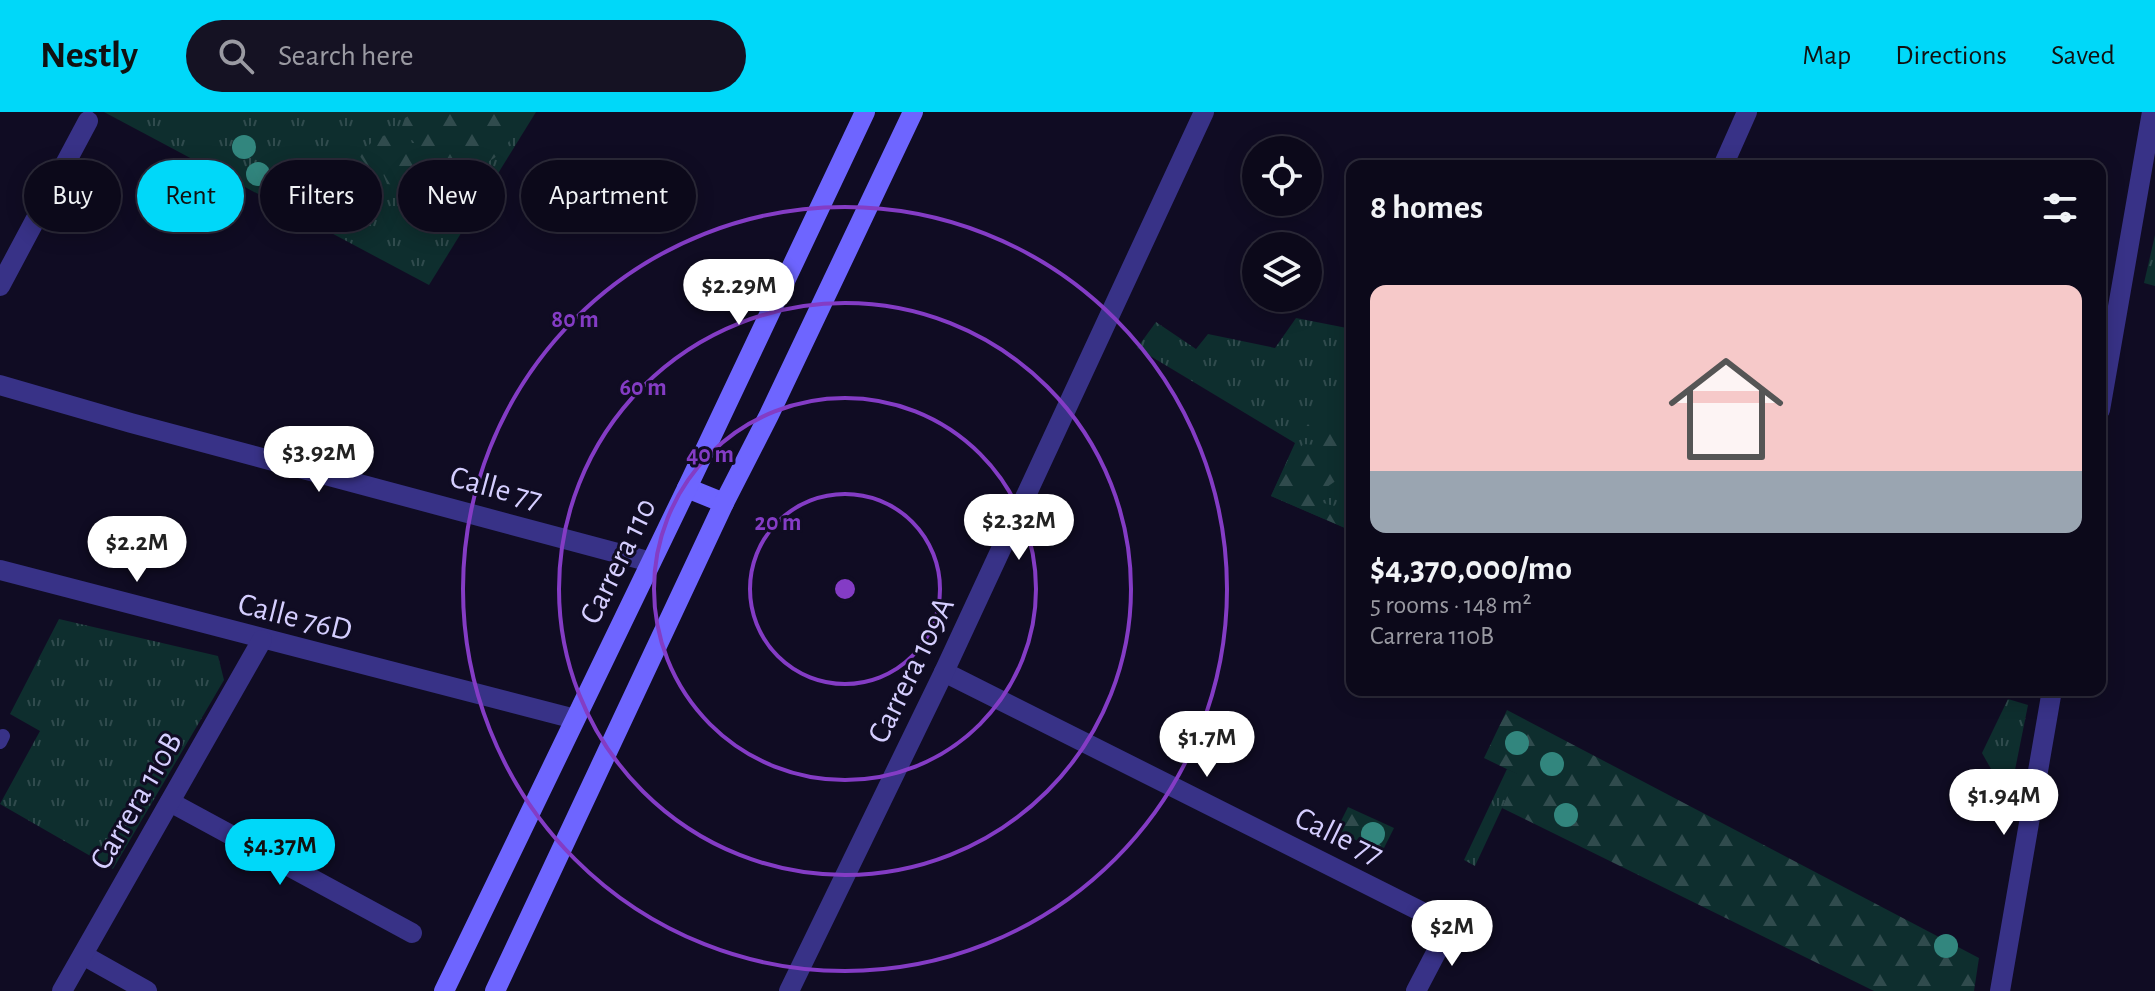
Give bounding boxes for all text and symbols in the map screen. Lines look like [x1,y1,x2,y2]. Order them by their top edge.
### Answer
search box [186,20,746,92]
icon: search [214,34,258,78]
text: Nestly [40,37,138,75]
text: Search here [278,41,414,71]
text: Map [1802,42,1851,70]
text: Directions [1895,42,2007,70]
text: Saved [2051,42,2115,70]
map controls [1242,136,1322,312]
button: locate [1242,136,1322,216]
chip: Buy [24,160,121,232]
chip: Rent [137,160,244,232]
chip: Filters [260,160,382,232]
chip: New [398,160,505,232]
chip: Apartment [521,160,696,232]
icon: filters [2038,186,2082,230]
text: 8 homes [1370,191,1483,225]
button: layers [1242,232,1322,312]
pin: $2.29M [674,259,804,327]
text: $2.29M [701,272,777,298]
text: 80 m [551,308,599,332]
icon: home [1654,337,1798,481]
text: 60 m [619,376,667,400]
pin: $3.92M [254,426,384,494]
text: $3.92M [282,439,356,465]
text: 40 m [686,443,734,467]
street label: Calle 77 [446,460,546,516]
street label: Carrera 110 [574,493,662,629]
pin: $2.32M [954,494,1084,562]
text: $2.32M [982,507,1056,533]
text: 20 m [755,511,801,535]
pin: $2.2M [81,516,193,584]
text: $2.2M [106,529,168,555]
text: $4,370,000/mo [1370,552,1572,586]
centre of rings [831,575,859,603]
street label: Calle 76D [235,587,355,647]
street label: Carrera 109A [862,592,960,748]
text: 5 rooms · 148 m² [1370,592,1532,618]
text: Carrera 110B [1370,623,1494,649]
pin: $1.7M [1151,711,1263,779]
text: $1.7M [1178,724,1236,750]
street label: Carrera 110B [84,727,188,875]
pin: $1.94M [1939,769,2069,837]
text: $1.94M [1967,782,2041,808]
street label: Calle 77 [1290,801,1388,871]
pin: $4.37M [215,819,345,887]
text: $4.37M [243,832,317,858]
pin: $2M [1413,900,1491,968]
text: $2M [1430,913,1474,939]

